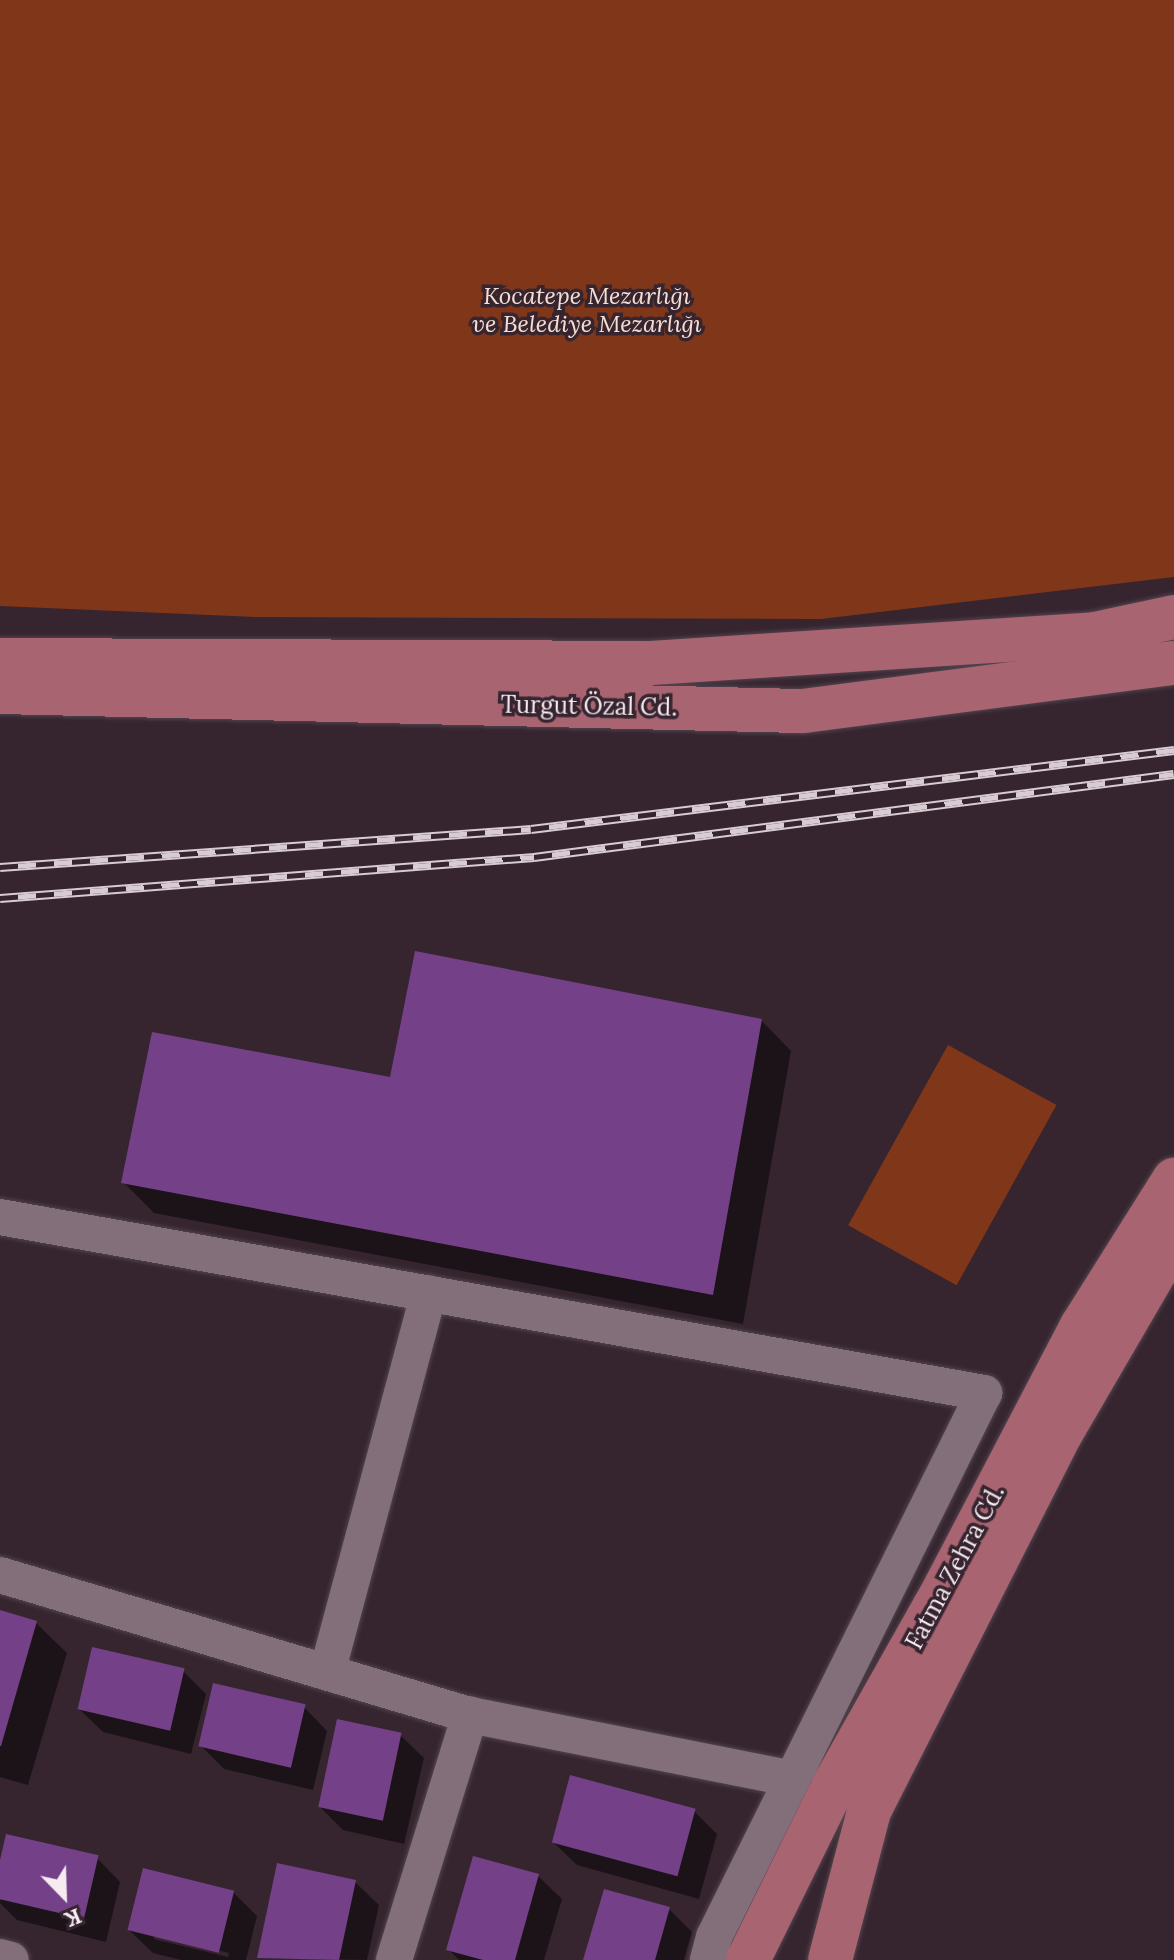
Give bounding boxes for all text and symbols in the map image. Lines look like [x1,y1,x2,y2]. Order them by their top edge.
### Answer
park label: Kocatepe Mezarlığı ve Belediye Mezarlığı [472,282,702,338]
street label: Turgut Özal Cd. [501,690,677,722]
street label: Fatma Zehra Cd. [900,1480,1010,1654]
north arrow [24,1856,104,1936]
text: K [61,1902,86,1934]

